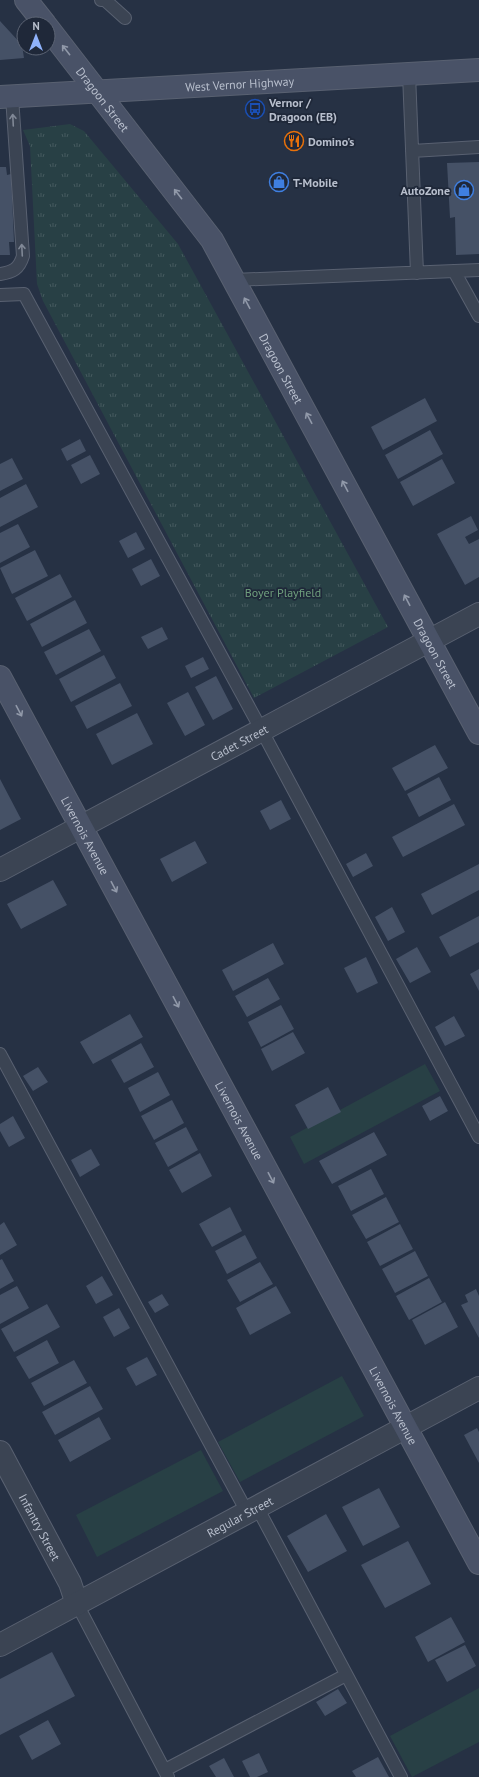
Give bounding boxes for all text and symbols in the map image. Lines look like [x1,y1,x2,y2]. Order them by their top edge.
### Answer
north arrow [16,16,56,56]
text: N [32,19,40,33]
one-way arrow [61,45,70,56]
street label: Dragoon Street [73,64,133,135]
street label: West Vernor Highway [185,73,295,94]
place label: Vernor / Dragoon (EB) [268,95,337,124]
bus stop icon: Vernor / Dragoon (EB) [244,98,266,120]
one-way arrow [9,114,17,127]
restaurant icon: Domino's [283,130,305,152]
place label: Domino's [308,134,354,149]
shop icon: T-Mobile [268,171,290,193]
place label: T-Mobile [293,175,338,190]
shop icon: AutoZone [453,179,475,201]
place label: AutoZone [401,183,450,198]
one-way arrow [174,188,182,199]
one-way arrow [19,244,26,257]
one-way arrow [243,298,250,310]
street label: Dragoon Street [256,331,307,406]
one-way arrow [304,412,312,424]
one-way arrow [341,480,349,492]
park label: Boyer Playfield [245,585,321,600]
one-way arrow [403,594,411,606]
street label: Dragoon Street [411,616,461,691]
one-way arrow [15,705,23,717]
street label: Cadet Street [208,721,270,764]
street label: Livernois Avenue [58,794,113,877]
one-way arrow [110,881,118,893]
one-way arrow [172,996,180,1008]
street label: Livernois Avenue [212,1079,267,1162]
one-way arrow [267,1171,275,1183]
street label: Livernois Avenue [367,1364,421,1447]
street label: Infantry Street [16,1491,64,1563]
street label: Regular Street [204,1493,275,1540]

